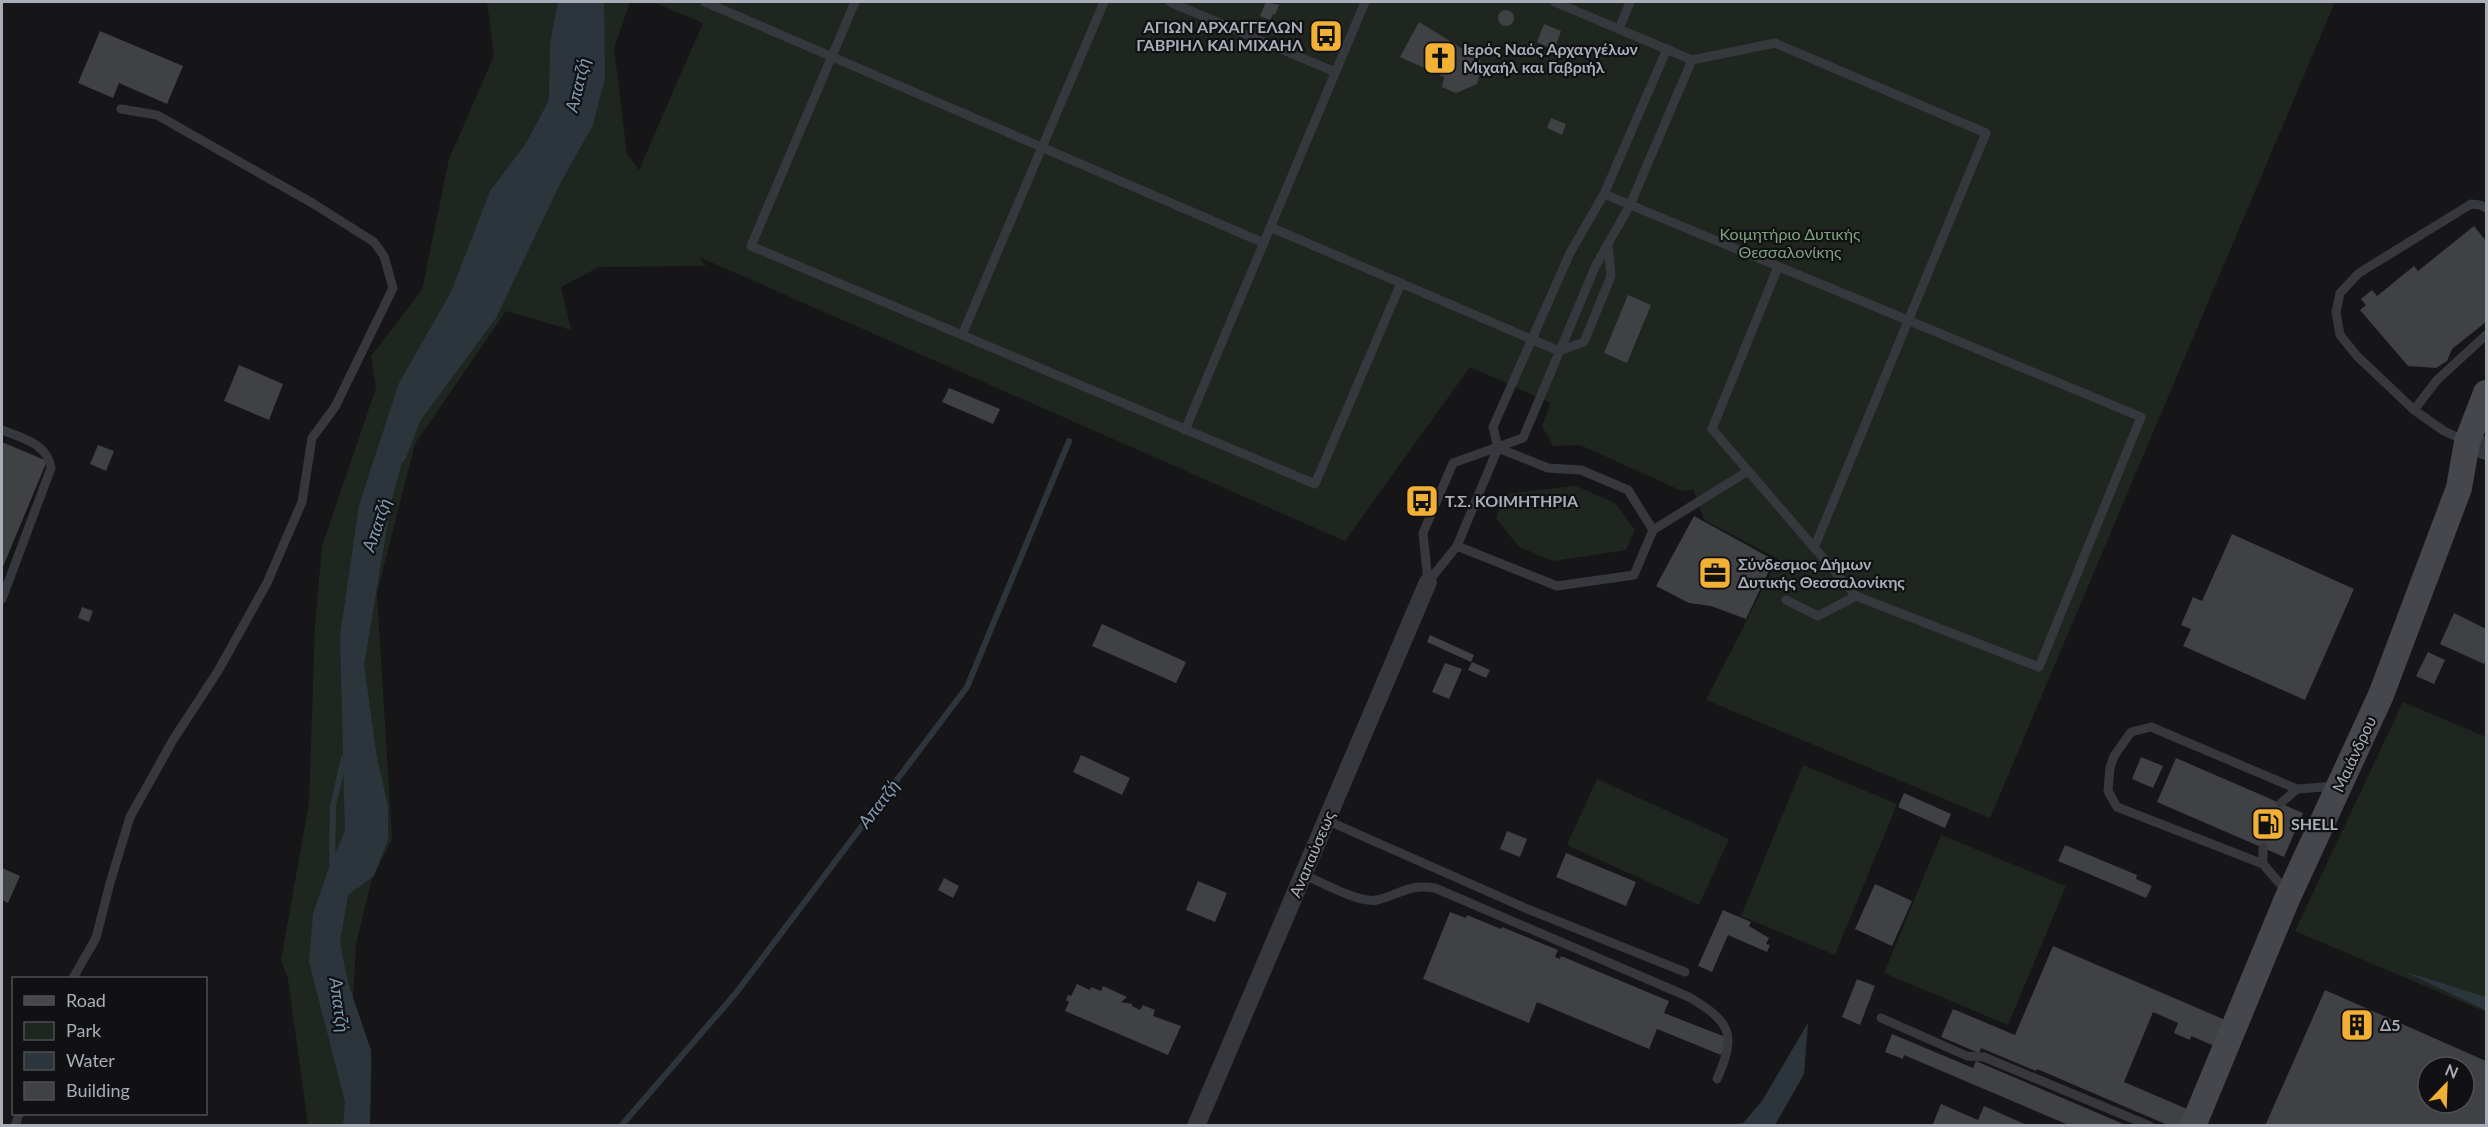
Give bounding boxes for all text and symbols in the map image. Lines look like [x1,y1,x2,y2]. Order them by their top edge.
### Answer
place label: ΑΓΙΩΝ ΑΡΧΑΓΓΕΛΩΝ ΓΑΒΡΙΗΛ ΚΑΙ ΜΙΧΑΗΛ [1136,17,1304,54]
bus stop icon: ΑΓΙΩΝ ΑΡΧΑΓΓΕΛΩΝ ΓΑΒΡΙΗΛ ΚΑΙ ΜΙΧΑΗΛ [1308,18,1344,54]
place label: Ιερός Ναός Αρχαγγέλων Μιχαήλ και Γαβριήλ [1463,39,1638,76]
church icon: Ιερός Ναός Αρχαγγέλων Μιχαήλ και Γαβριήλ [1422,40,1458,76]
water label: Απατζή [559,55,594,115]
park label: Κοιμητήριο Δυτικής Θεσσαλονίκης [1720,224,1861,261]
bus stop icon: Τ.Σ. ΚΟΙΜΗΤΗΡΙΑ [1404,483,1440,519]
place label: Τ.Σ. ΚΟΙΜΗΤΗΡΙΑ [1445,491,1579,510]
water label: Απατζή [356,495,395,555]
place label: Σύνδεσμος Δήμων Δυτικής Θεσσαλονίκης [1738,554,1905,591]
office icon: Σύνδεσμος Δήμων Δυτικής Θεσσαλονίκης [1697,555,1733,591]
street label: Μαιάνδρου [2328,713,2379,795]
water label: Απατζή [852,775,904,833]
fuel station icon: SHELL [2250,806,2286,842]
street label: Αναπαύσεως [1285,807,1338,900]
place label: SHELL [2291,814,2339,833]
water label: Απατζή [325,975,355,1034]
legend [12,977,207,1115]
text: Road [66,989,106,1011]
building icon: Δ5 [2339,1007,2375,1043]
place label: Δ5 [2380,1015,2400,1034]
text: Park [66,1019,102,1041]
text: Water [66,1049,115,1071]
north arrow [2416,1055,2476,1115]
text: N [2443,1060,2461,1082]
text: Building [66,1079,130,1101]

